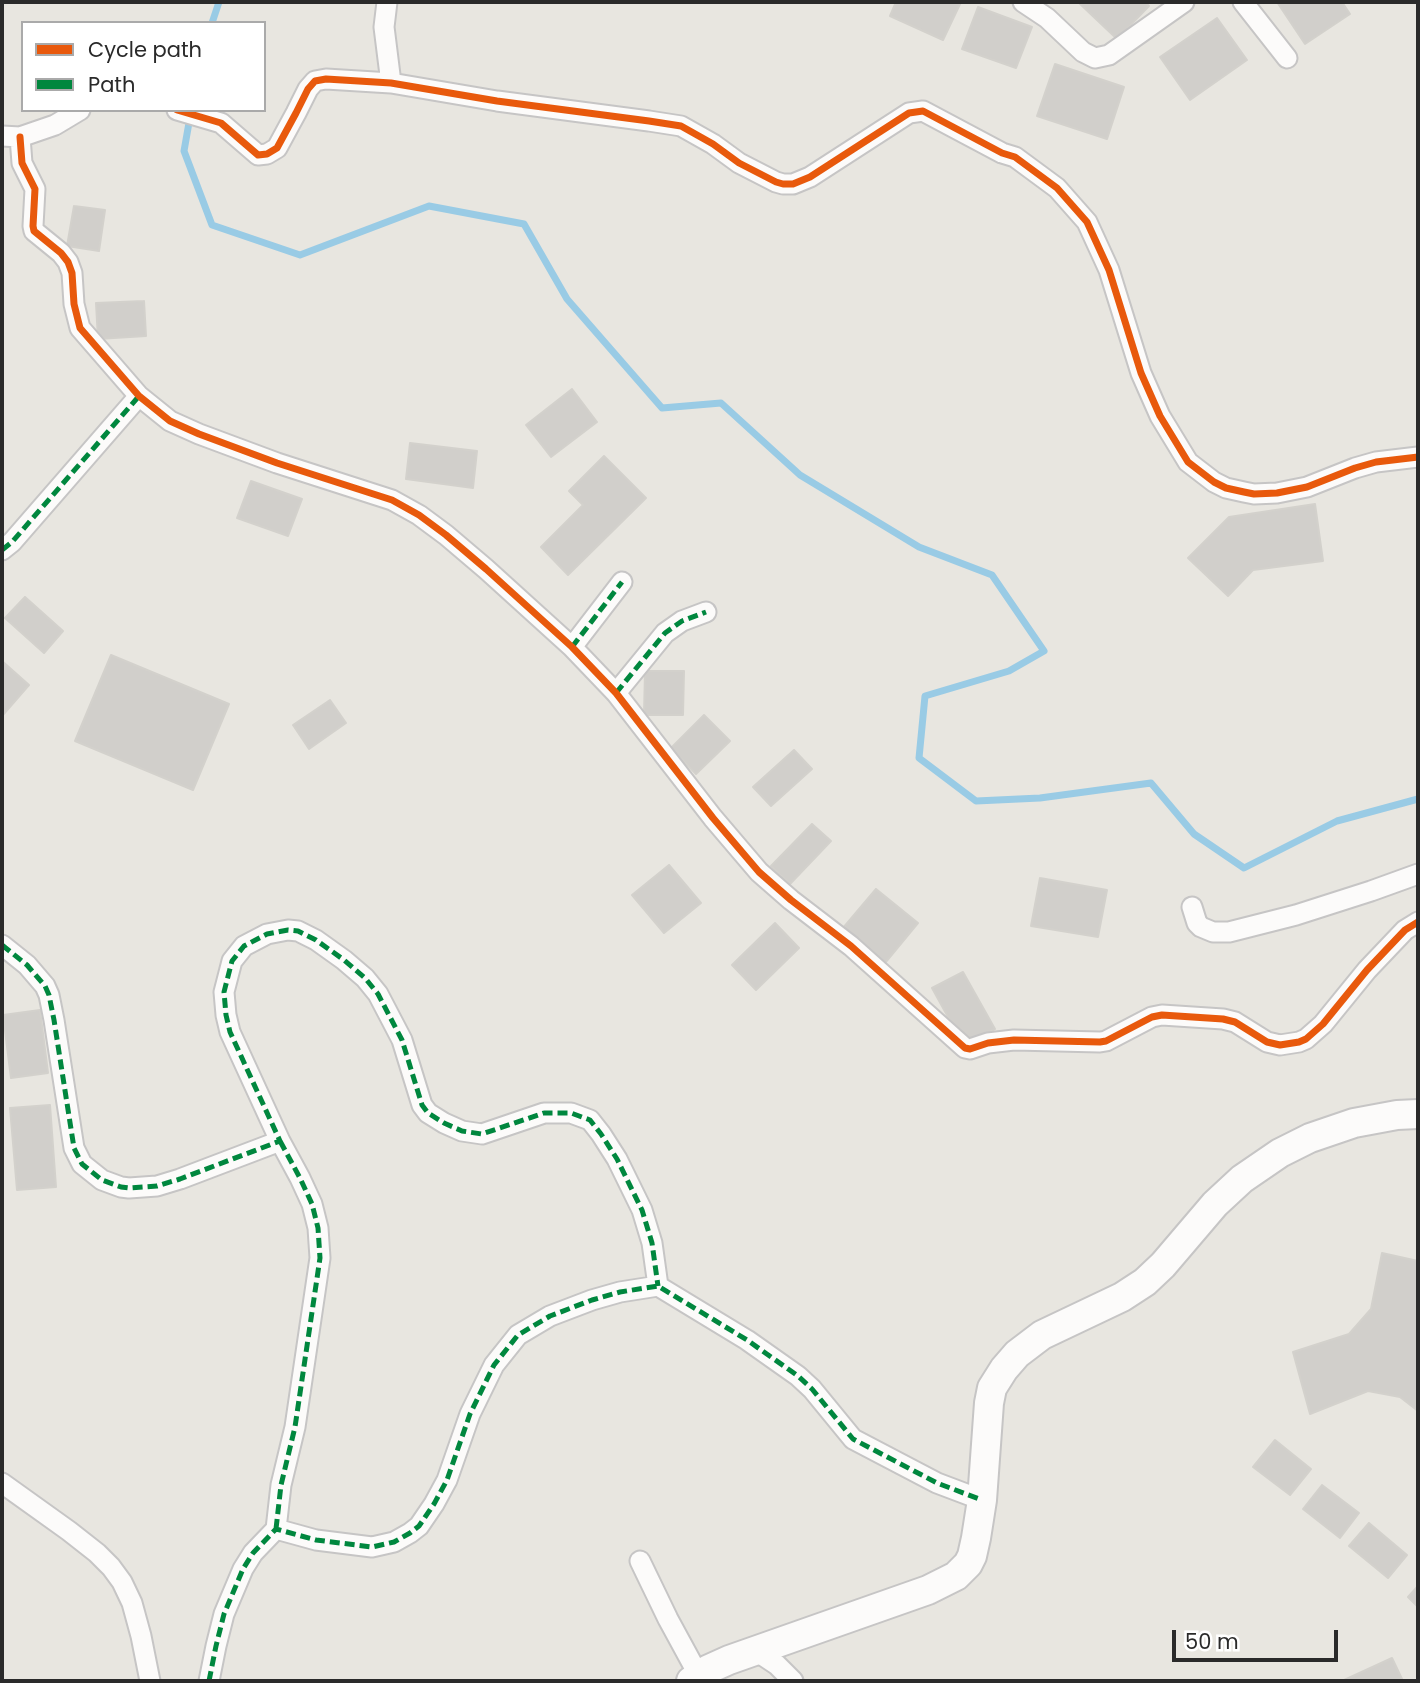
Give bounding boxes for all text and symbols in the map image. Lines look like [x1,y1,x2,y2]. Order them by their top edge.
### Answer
legend [21,21,266,112]
text: Cycle path [88,35,202,64]
text: Path [88,70,135,99]
scale bar [1175,1616,1341,1660]
text: 50 m [1185,1627,1239,1656]

